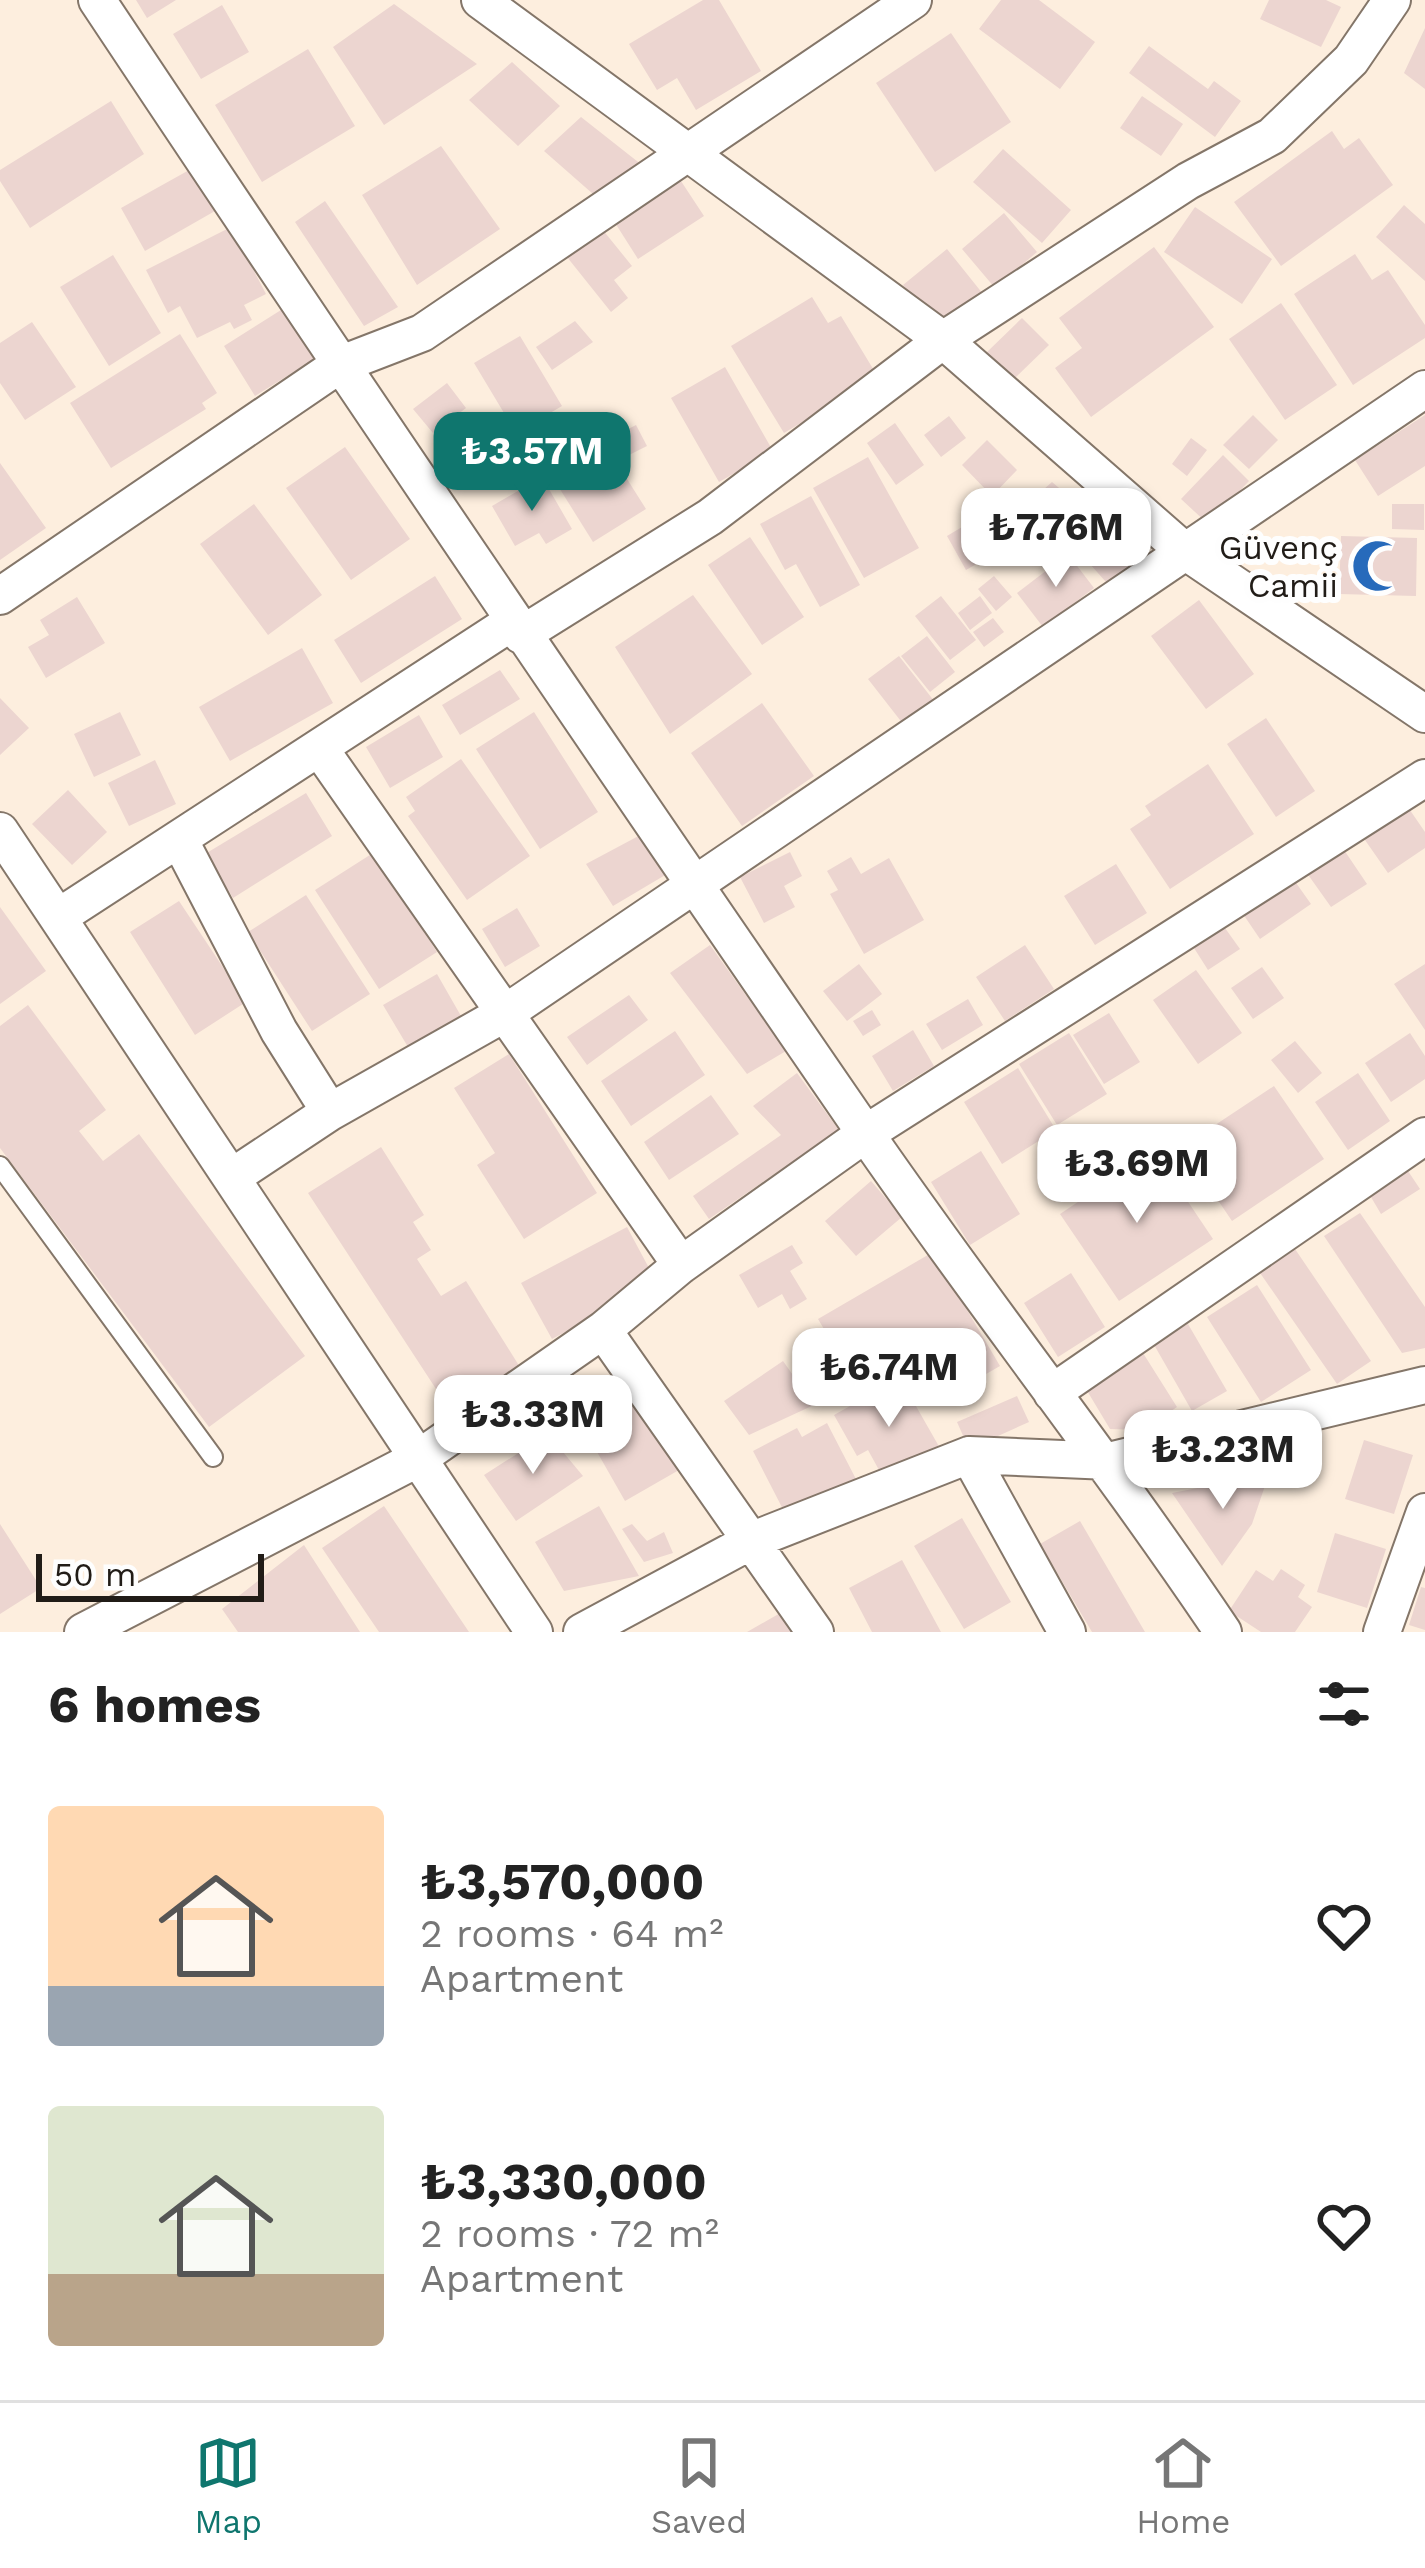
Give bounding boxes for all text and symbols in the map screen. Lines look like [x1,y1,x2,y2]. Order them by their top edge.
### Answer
pin: ₺3.57M [434,412,630,514]
text: ₺3.57M [461,428,603,473]
pin: ₺7.76M [958,488,1154,590]
text: ₺7.76M [988,504,1124,549]
place label: Güvenç Camii [1219,528,1338,605]
mosque icon: Güvenç Camii [1349,537,1407,595]
pin: ₺3.69M [1039,1124,1235,1226]
text: ₺3.69M [1064,1140,1210,1185]
pin: ₺6.74M [791,1328,987,1430]
text: ₺6.74M [819,1344,959,1389]
pin: ₺3.33M [435,1375,631,1477]
text: ₺3.33M [461,1391,605,1436]
pin: ₺3.23M [1125,1410,1321,1512]
text: ₺3.23M [1151,1426,1295,1471]
scale bar [36,1548,264,1601]
text: 50 m [54,1555,136,1594]
icon: filters [1311,1671,1377,1737]
text: 6 homes [48,1675,261,1734]
text: ₺3,570,000 [420,1852,704,1911]
icon: home [144,1854,288,1998]
icon: heart [1311,1893,1377,1959]
text: 2 rooms · 64 m² [420,1911,724,1956]
text: Apartment [420,1956,623,2001]
text: ₺3,330,000 [420,2152,707,2211]
icon: home [144,2154,288,2298]
icon: heart [1311,2193,1377,2259]
text: 2 rooms · 72 m² [420,2211,719,2256]
text: Apartment [420,2256,623,2301]
tab: Map [195,2430,262,2541]
tab: Saved [651,2430,747,2541]
tab: Home [1136,2430,1230,2541]

